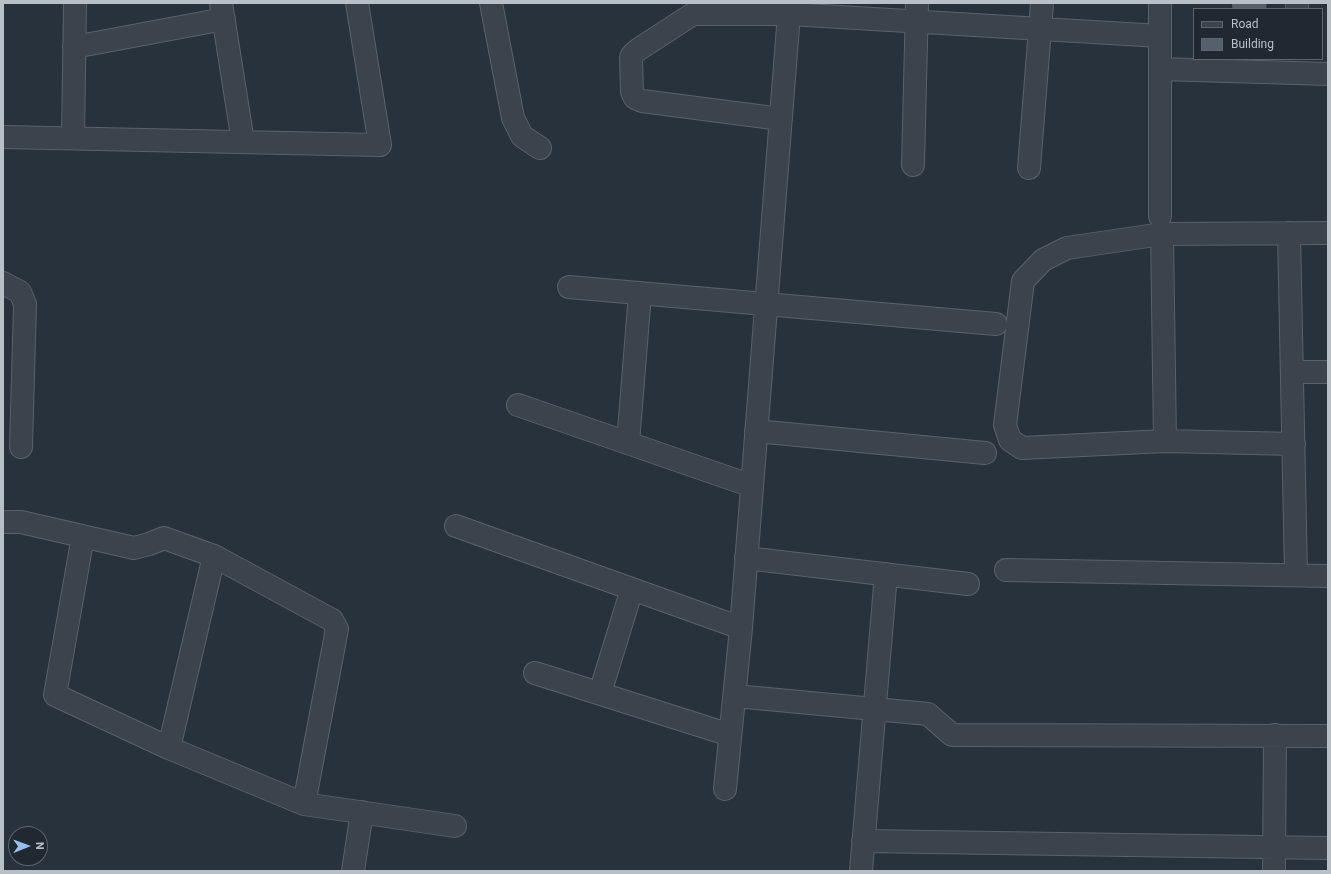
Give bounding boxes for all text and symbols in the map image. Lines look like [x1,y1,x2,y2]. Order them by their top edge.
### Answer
legend [1193,8,1323,60]
text: Road [1231,17,1259,31]
text: Building [1231,37,1274,51]
north arrow [8,826,48,866]
text: N [33,842,46,850]

